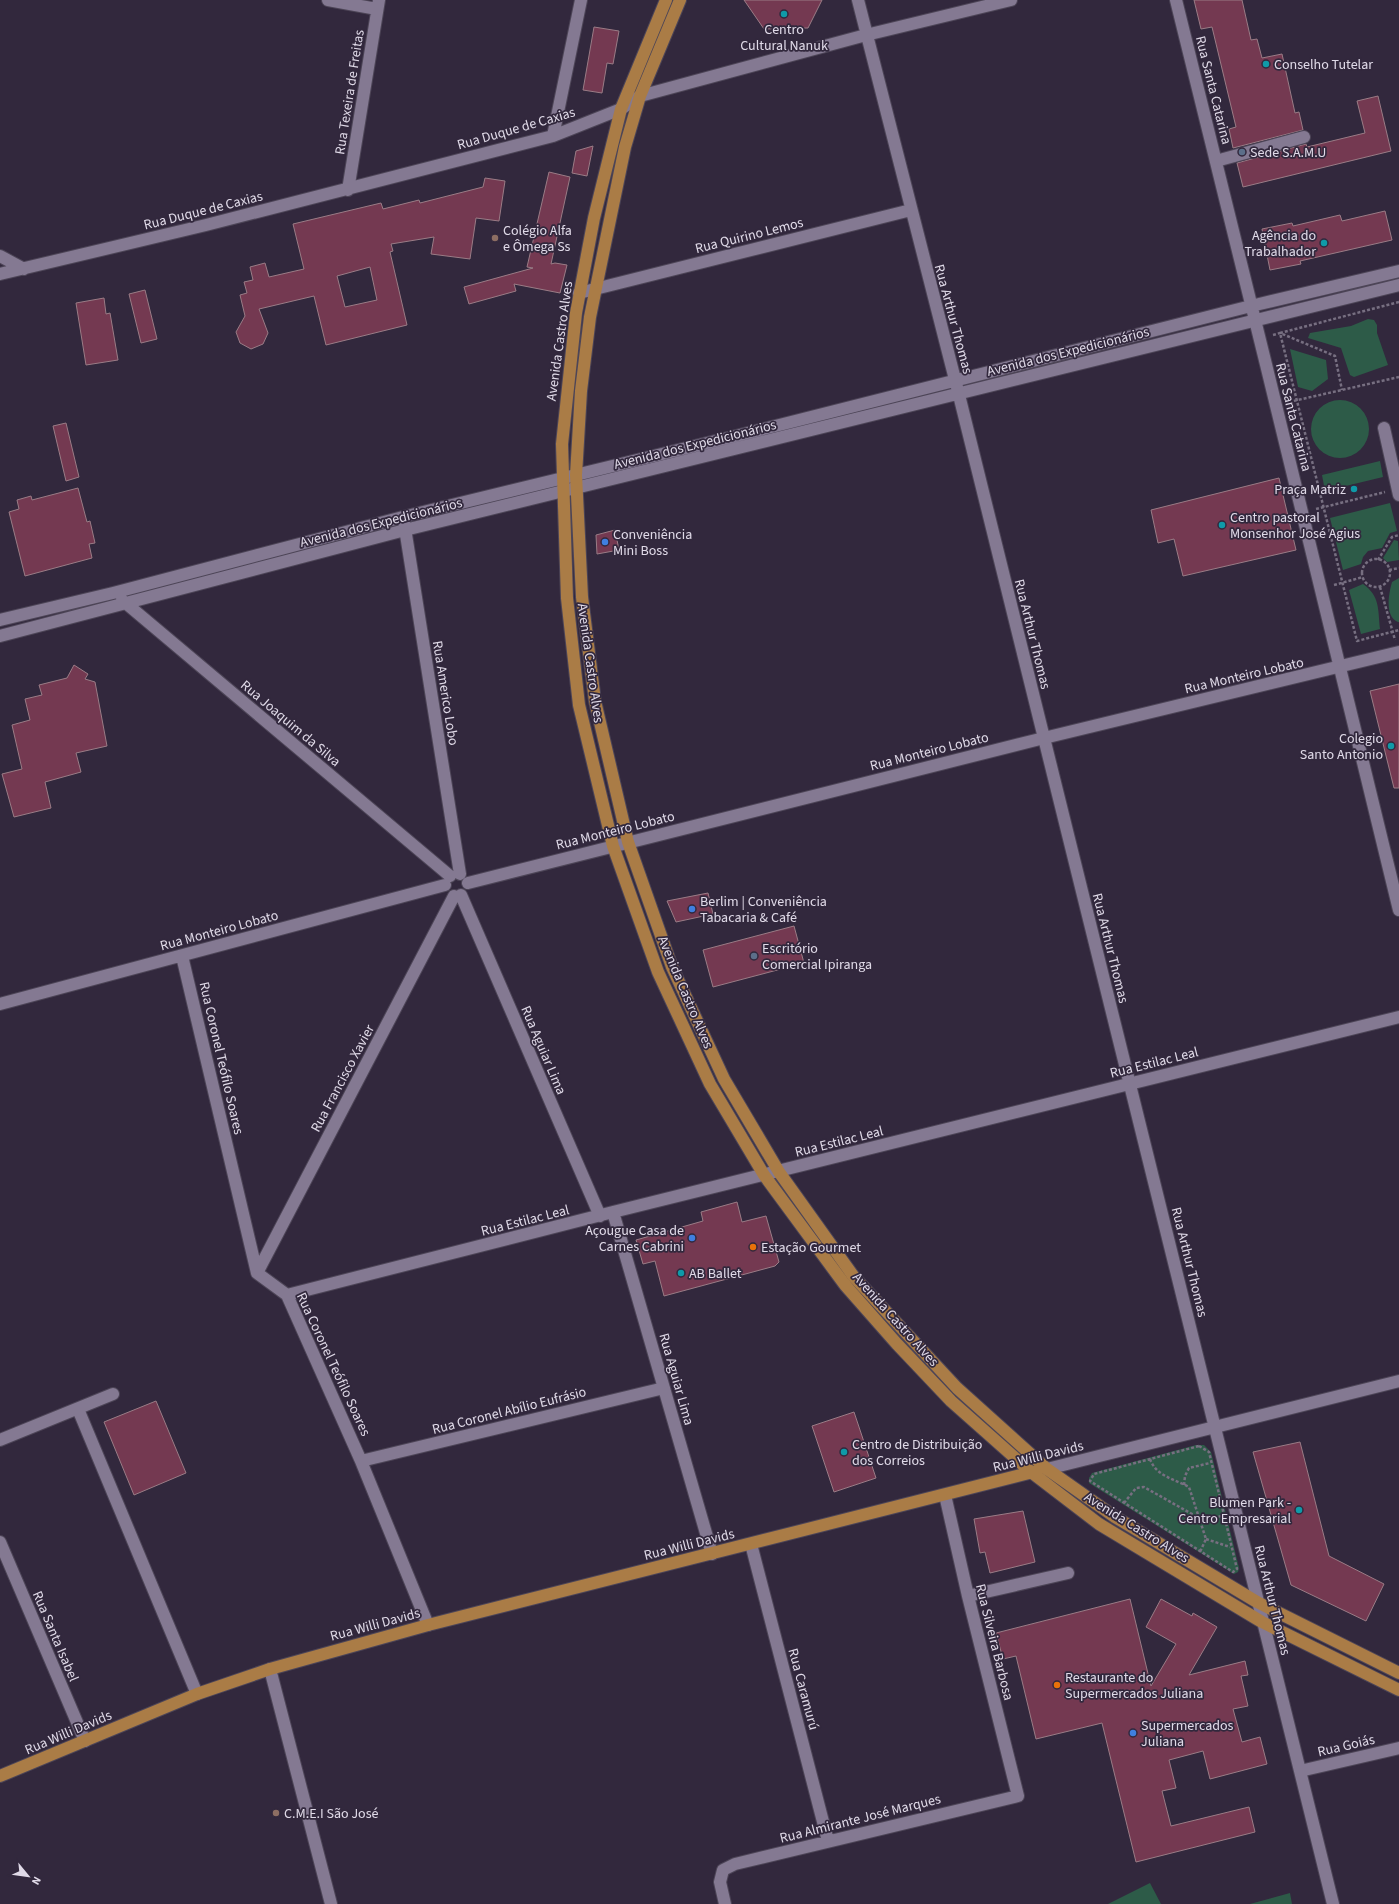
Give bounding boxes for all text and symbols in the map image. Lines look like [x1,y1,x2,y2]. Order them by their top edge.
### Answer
marker: Centro Cultural Nanuk [779,9,789,19]
place label: Centro Cultural Nanuk [740,20,828,56]
street label: Rua Texeira de Freitas [330,28,370,156]
street label: Rua Santa Catarina [1190,34,1236,147]
place label: Conselho Tutelar [1274,55,1373,75]
marker: Conselho Tutelar [1261,59,1271,69]
street label: Rua Duque de Caxias [455,103,578,155]
place label: Sede S.A.M.U [1250,143,1326,163]
marker: Sede S.A.M.U [1237,147,1247,157]
street label: Rua Duque de Caxias [142,186,265,235]
street label: Rua Quirino Lemos [693,213,806,259]
place label: Colégio Alfa e Ômega Ss [503,221,572,257]
place label: Agência do Trabalhador [1244,226,1316,262]
marker: Colégio Alfa e Ômega Ss [490,233,500,243]
marker: Agência do Trabalhador [1319,238,1329,248]
street label: Rua Arthur Thomas [929,262,977,376]
street label: Avenida Castro Alves [542,280,578,402]
street label: Avenida dos Expedicionários [985,322,1152,382]
street label: Rua Santa Catarina [1270,361,1316,474]
street label: Avenida dos Expedicionários [612,415,779,475]
place label: Praça Matriz [1274,480,1346,500]
marker: Praça Matriz [1349,484,1359,494]
street label: Avenida dos Expedicionários [298,493,465,553]
place label: Centro pastoral Monsenhor José Agius [1230,508,1360,544]
marker: Centro pastoral Monsenhor José Agius [1217,520,1227,530]
place label: Conveniência Mini Boss [613,525,692,561]
marker: Conveniência Mini Boss [600,537,610,547]
street label: Rua Arthur Thomas [1009,577,1055,691]
street label: Avenida Castro Alves [572,602,608,724]
street label: Rua Americo Lobo [427,639,463,747]
street label: Rua Monteiro Lobato [1183,653,1306,699]
street label: Rua Joaquim da Silva [236,676,345,772]
street label: Rua Monteiro Lobato [868,728,991,776]
place label: Colegio Santo Antonio [1300,729,1383,765]
marker: Colegio Santo Antonio [1386,741,1396,751]
street label: Rua Monteiro Lobato [554,807,677,855]
street label: Rua Arthur Thomas [1087,891,1133,1005]
place label: Berlim | Conveniência Tabacaria & Café [700,892,827,928]
marker: Berlim | Conveniência Tabacaria & Café [687,904,697,914]
street label: Rua Monteiro Lobato [158,906,281,956]
street label: Avenida Castro Alves [652,933,718,1052]
place label: Escritório Comercial Ipiranga [762,939,872,975]
marker: Escritório Comercial Ipiranga [749,951,759,961]
street label: Rua Coronel Teófilo Soares [194,980,248,1137]
street label: Rua Aguiar Lima [515,1003,571,1098]
street label: Rua Francisco Xavier [306,1021,380,1136]
street label: Rua Estilac Leal [1108,1042,1201,1084]
street label: Rua Estilac Leal [793,1121,886,1163]
street label: Rua Estilac Leal [479,1200,572,1242]
street label: Rua Arthur Thomas [1166,1205,1212,1319]
place label: Açougue Casa de Carnes Cabrini [585,1221,684,1257]
marker: Açougue Casa de Carnes Cabrini [687,1233,697,1243]
place label: Estação Gourmet [761,1238,861,1258]
marker: Estação Gourmet [748,1242,758,1252]
place label: AB Ballet [689,1264,742,1284]
marker: AB Ballet [676,1268,686,1278]
street label: Avenida Castro Alves [847,1268,943,1371]
street label: Rua Coronel Teófilo Soares [291,1289,375,1440]
street label: Rua Aguiar Lima [653,1331,699,1428]
street label: Rua Coronel Abílio Eufrásio [430,1382,588,1440]
place label: Centro de Distribuição dos Correios [852,1435,982,1471]
street label: Rua Willi Davids [991,1436,1086,1478]
marker: Centro de Distribuição dos Correios [839,1447,849,1457]
street label: Avenida Castro Alves [1080,1487,1193,1568]
place label: Blumen Park - Centro Empresarial [1178,1493,1291,1529]
marker: Blumen Park - Centro Empresarial [1294,1505,1304,1515]
street label: Rua Willi Davids [642,1524,737,1566]
street label: Rua Arthur Thomas [1249,1543,1295,1657]
street label: Rua Silveira Barbosa [970,1582,1018,1703]
street label: Rua Santa Isabel [27,1588,83,1685]
street label: Rua Willi Davids [328,1603,423,1647]
street label: Rua Caramurú [783,1646,824,1732]
place label: Restaurante do Supermercados Juliana [1065,1668,1203,1704]
marker: Restaurante do Supermercados Juliana [1052,1680,1062,1690]
street label: Rua Willi Davids [22,1706,115,1760]
place label: Supermercados Juliana [1141,1716,1234,1752]
marker: Supermercados Juliana [1128,1728,1138,1738]
street label: Rua Goiás [1316,1730,1377,1762]
street label: Rua Almirante José Marques [778,1789,943,1849]
place label: C.M.E.I São José [284,1804,379,1824]
marker: C.M.E.I São José [271,1808,281,1818]
north arrow [8,1856,48,1896]
text: N [28,1874,45,1887]

